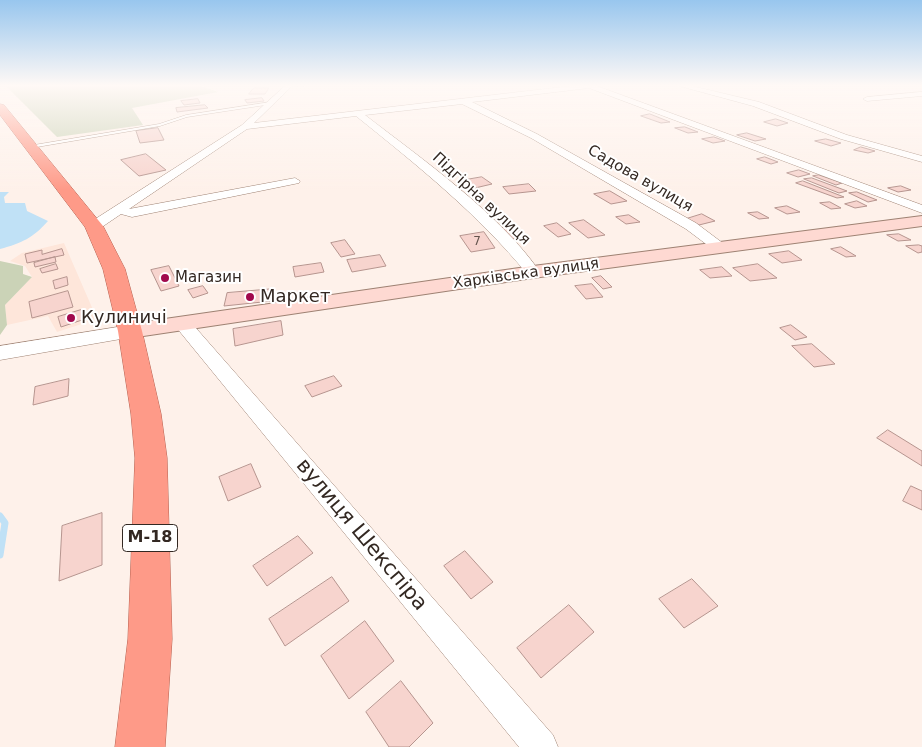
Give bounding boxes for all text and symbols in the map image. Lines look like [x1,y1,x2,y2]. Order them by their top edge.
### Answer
street label: Садова вулиця [584,142,696,216]
street label: Підгірна вулиця [428,149,534,249]
house number: 7 [473,235,481,249]
street label: Харківська вулиця [452,255,600,293]
place label: Магазин [175,269,242,287]
marker: Магазин [159,272,171,284]
place label: Маркет [260,286,330,308]
marker: Маркет [244,291,256,303]
place label: Кулиничі [81,307,167,329]
marker: Кулиничі [65,312,77,324]
street label: вулиця Шекспіра [290,454,432,616]
road number: М-18 [122,524,178,552]

